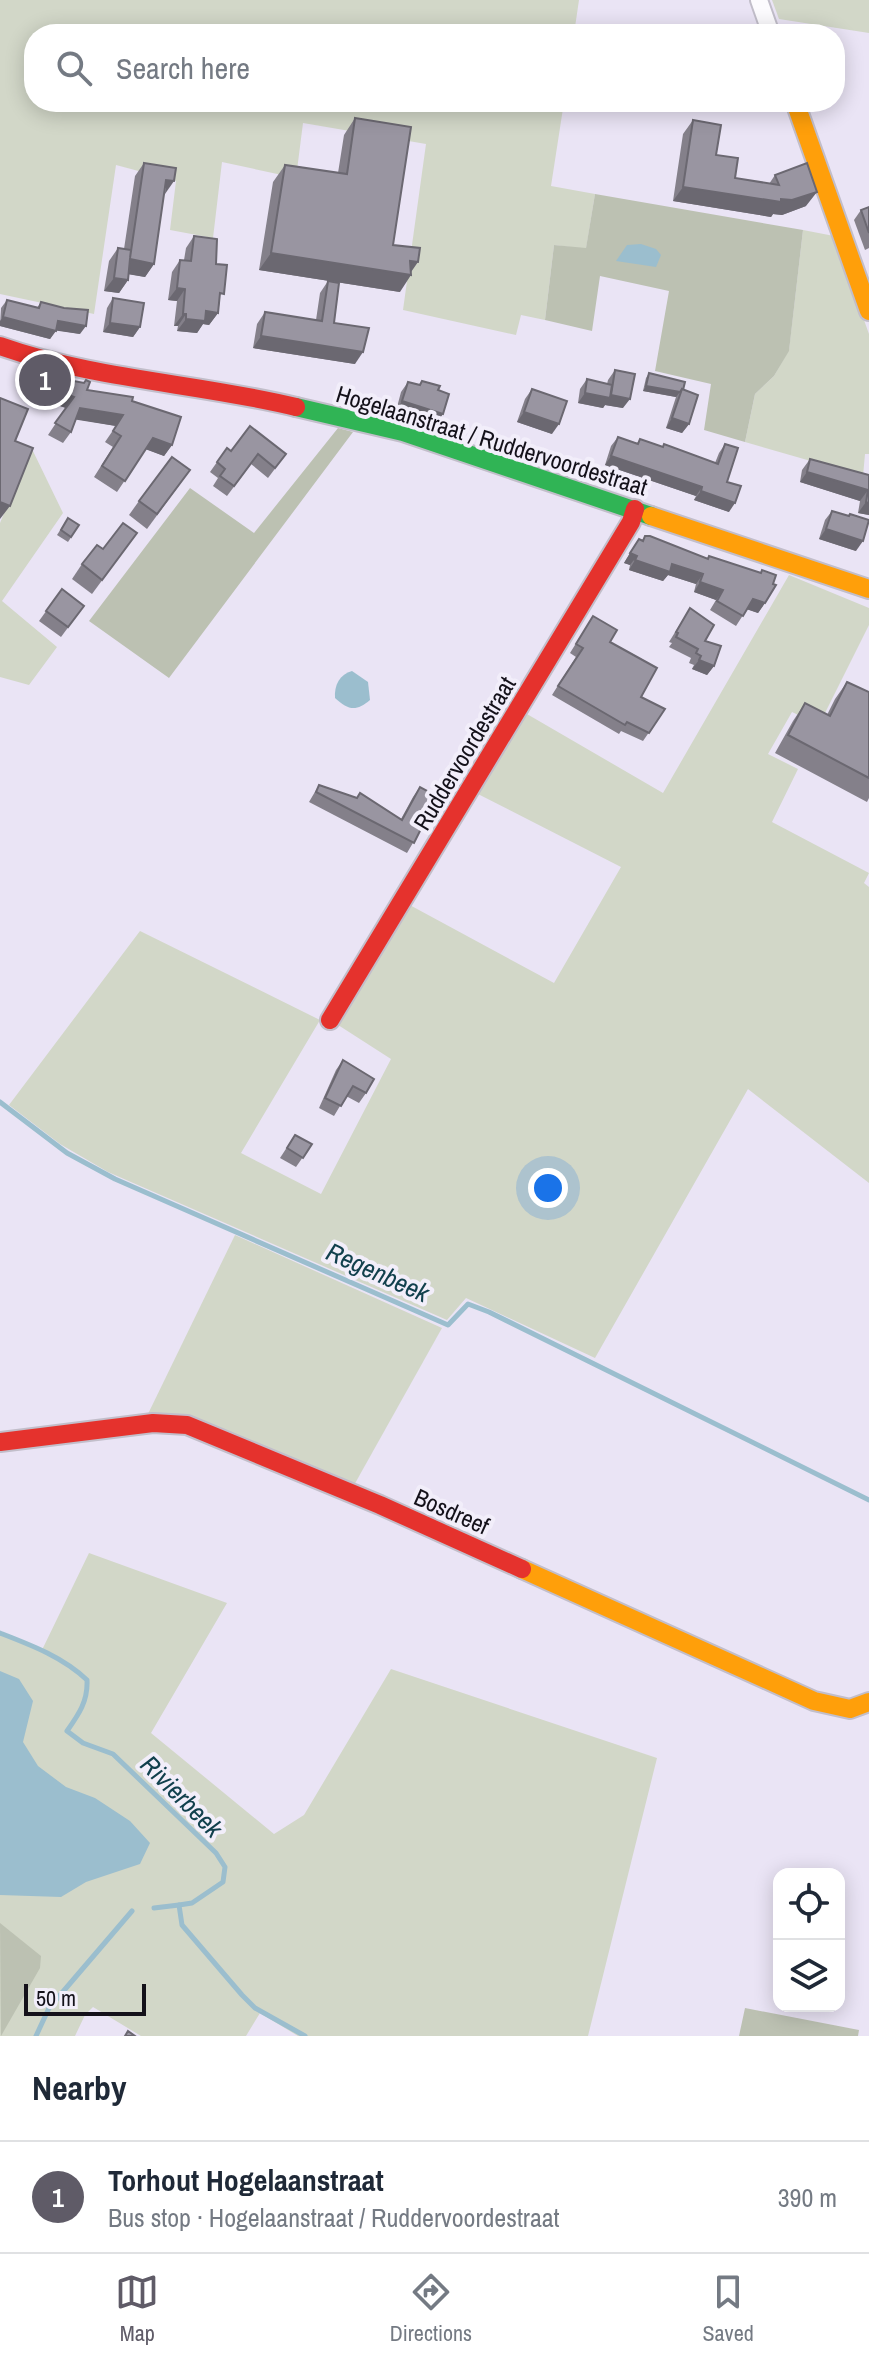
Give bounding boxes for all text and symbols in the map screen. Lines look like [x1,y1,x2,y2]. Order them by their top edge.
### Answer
search box [24,24,845,112]
icon: search [52,46,96,90]
text: Search here [116,48,250,88]
pin: 1 [19,350,71,410]
street label: Hogelaanstraat / Ruddervoordestraat [332,377,652,503]
street label: Ruddervoordestraat [405,670,523,836]
your location [528,1168,568,1208]
water label: Regenbeek [321,1234,436,1311]
street label: Bosdreef [410,1480,495,1542]
water label: Rivierbeek [133,1747,232,1846]
map controls [773,1868,845,2012]
button: locate [773,1868,845,1940]
button: layers [773,1940,845,2012]
scale bar [24,1980,146,2016]
text: 50 m [36,1983,76,2013]
text: Nearby [32,2065,127,2111]
text: Torhout Hogelaanstraat [108,2160,384,2200]
text: 1 [52,2180,64,2215]
text: 390 m [778,2180,837,2215]
text: Bus stop · Hogelaanstraat / Ruddervoordestraat [108,2200,560,2235]
tab: Map [115,2270,159,2348]
tab: Directions [390,2270,472,2348]
tab: Saved [703,2270,754,2348]

